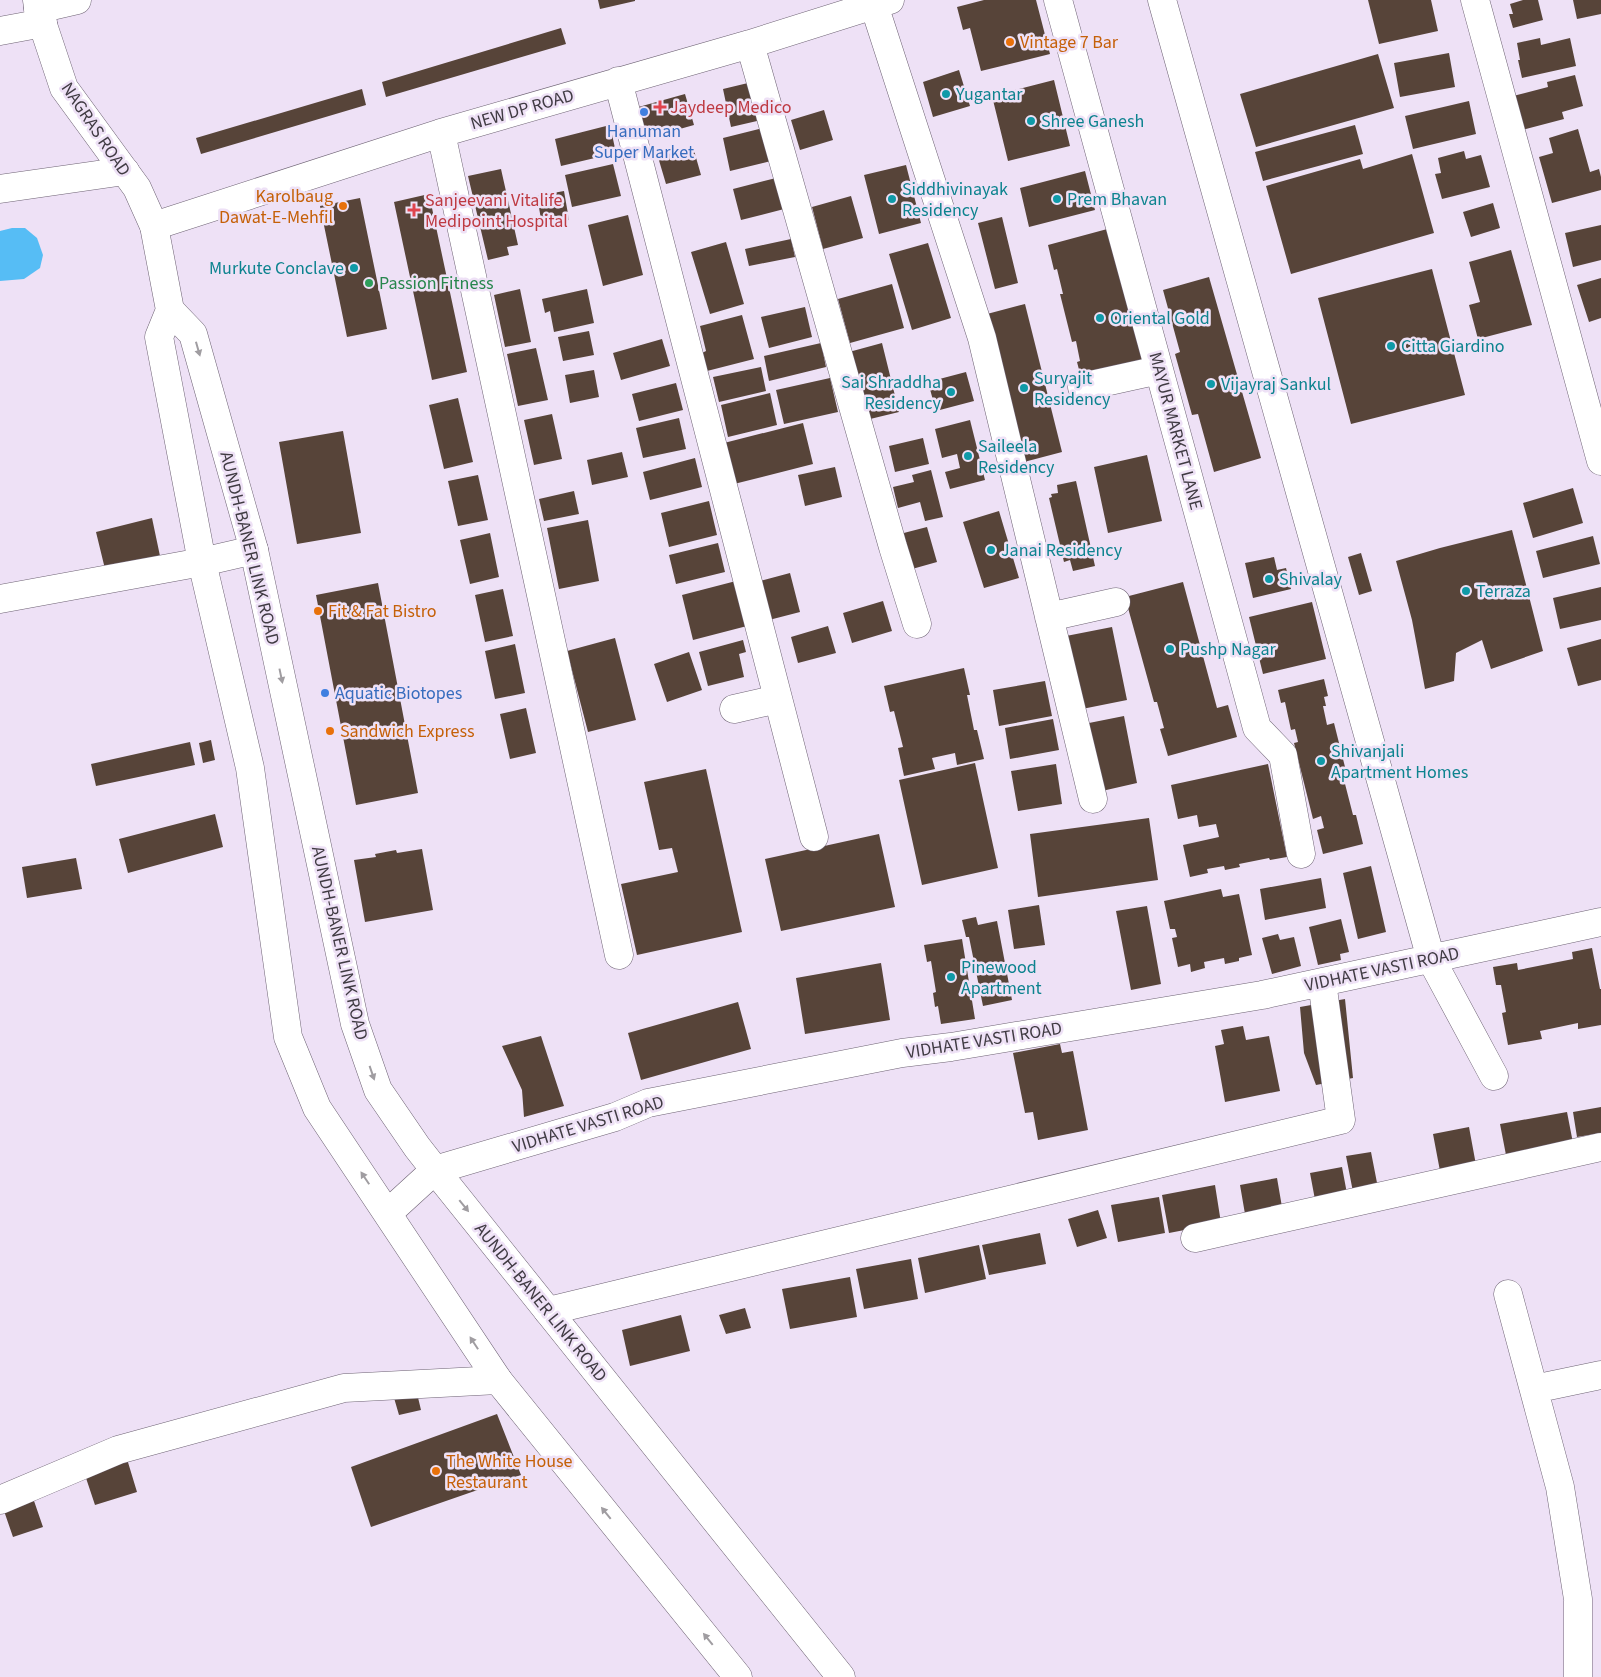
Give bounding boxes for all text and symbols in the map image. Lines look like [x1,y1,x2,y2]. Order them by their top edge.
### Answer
place label: Vintage 7 Bar [1020,30,1119,55]
marker: Vintage 7 Bar [1004,36,1016,48]
street label: NAGRAS ROAD [55,77,136,181]
place label: Yugantar [955,82,1023,107]
street label: NEW DP ROAD [467,83,577,136]
marker: Yugantar [940,88,952,100]
place label: Jaydeep Medico [670,95,791,120]
marker: Jaydeep Medico [654,101,666,113]
marker: Hanuman Super Market [638,106,650,118]
place label: Shree Ganesh [1041,109,1144,134]
marker: Shree Ganesh [1025,115,1037,127]
place label: Hanuman Super Market [594,119,694,165]
place label: Siddhivinayak Residency [902,177,1008,223]
place label: Karolbaug Dawat-E-Mehfil [219,184,333,230]
place label: Prem Bhavan [1067,187,1167,212]
place label: Sanjeevani Vitalife Medipoint Hospital [425,188,568,234]
marker: Siddhivinayak Residency [886,193,898,205]
marker: Prem Bhavan [1051,193,1063,205]
marker: Karolbaug Dawat-E-Mehfil [337,200,349,212]
marker: Sanjeevani Vitalife Medipoint Hospital [407,203,421,217]
place label: Murkute Conclave [209,256,344,281]
marker: Murkute Conclave [348,262,360,274]
place label: Passion Fitness [379,271,493,296]
marker: Passion Fitness [363,277,375,289]
place label: Oriental Gold [1110,306,1210,331]
marker: Oriental Gold [1094,312,1106,324]
place label: Citta Giardino [1401,334,1505,359]
marker: Citta Giardino [1385,340,1397,352]
one-way arrow [194,342,202,357]
street label: MAYUR MARKET LANE [1142,349,1209,513]
place label: Suryajit Residency [1034,366,1111,412]
place label: Sai Shraddha Residency [841,370,942,416]
place label: Vijayraj Sankul [1221,372,1331,397]
marker: Vijayraj Sankul [1205,378,1217,390]
marker: Suryajit Residency [1018,382,1030,394]
marker: Sai Shraddha Residency [945,386,957,398]
place label: Saileela Residency [978,434,1055,480]
street label: AUNDH-BANER LINK ROAD [213,449,286,647]
marker: Saileela Residency [962,450,974,462]
place label: Janai Residency [1001,538,1123,563]
marker: Janai Residency [985,544,997,556]
place label: Shivalay [1279,567,1343,592]
marker: Shivalay [1263,573,1275,585]
place label: Terraza [1476,579,1531,604]
marker: Terraza [1460,585,1472,597]
place label: Fit & Fat Bistro [328,599,436,624]
marker: Fit & Fat Bistro [312,605,324,617]
place label: Pushp Nagar [1180,637,1276,662]
marker: Pushp Nagar [1164,643,1176,655]
one-way arrow [277,669,285,684]
place label: Aquatic Biotopes [335,681,462,706]
marker: Aquatic Biotopes [319,687,331,699]
place label: Sandwich Express [340,719,475,744]
marker: Sandwich Express [324,725,336,737]
place label: Shivanjali Apartment Homes [1331,739,1468,785]
marker: Shivanjali Apartment Homes [1315,755,1327,767]
street label: AUNDH-BANER LINK ROAD [305,844,374,1043]
street label: VIDHATE VASTI ROAD [1303,941,1462,998]
place label: Pinewood Apartment [961,955,1042,1001]
marker: Pinewood Apartment [945,971,957,983]
street label: VIDHATE VASTI ROAD [904,1016,1064,1065]
one-way arrow [368,1066,376,1081]
street label: VIDHATE VASTI ROAD [509,1090,667,1159]
one-way arrow [360,1172,370,1185]
one-way arrow [458,1199,469,1212]
street label: AUNDH-BANER LINK ROAD [468,1217,613,1387]
one-way arrow [469,1336,479,1350]
place label: The White House Restaurant [446,1449,573,1495]
marker: The White House Restaurant [430,1465,442,1477]
one-way arrow [600,1506,611,1519]
one-way arrow [702,1633,713,1646]

